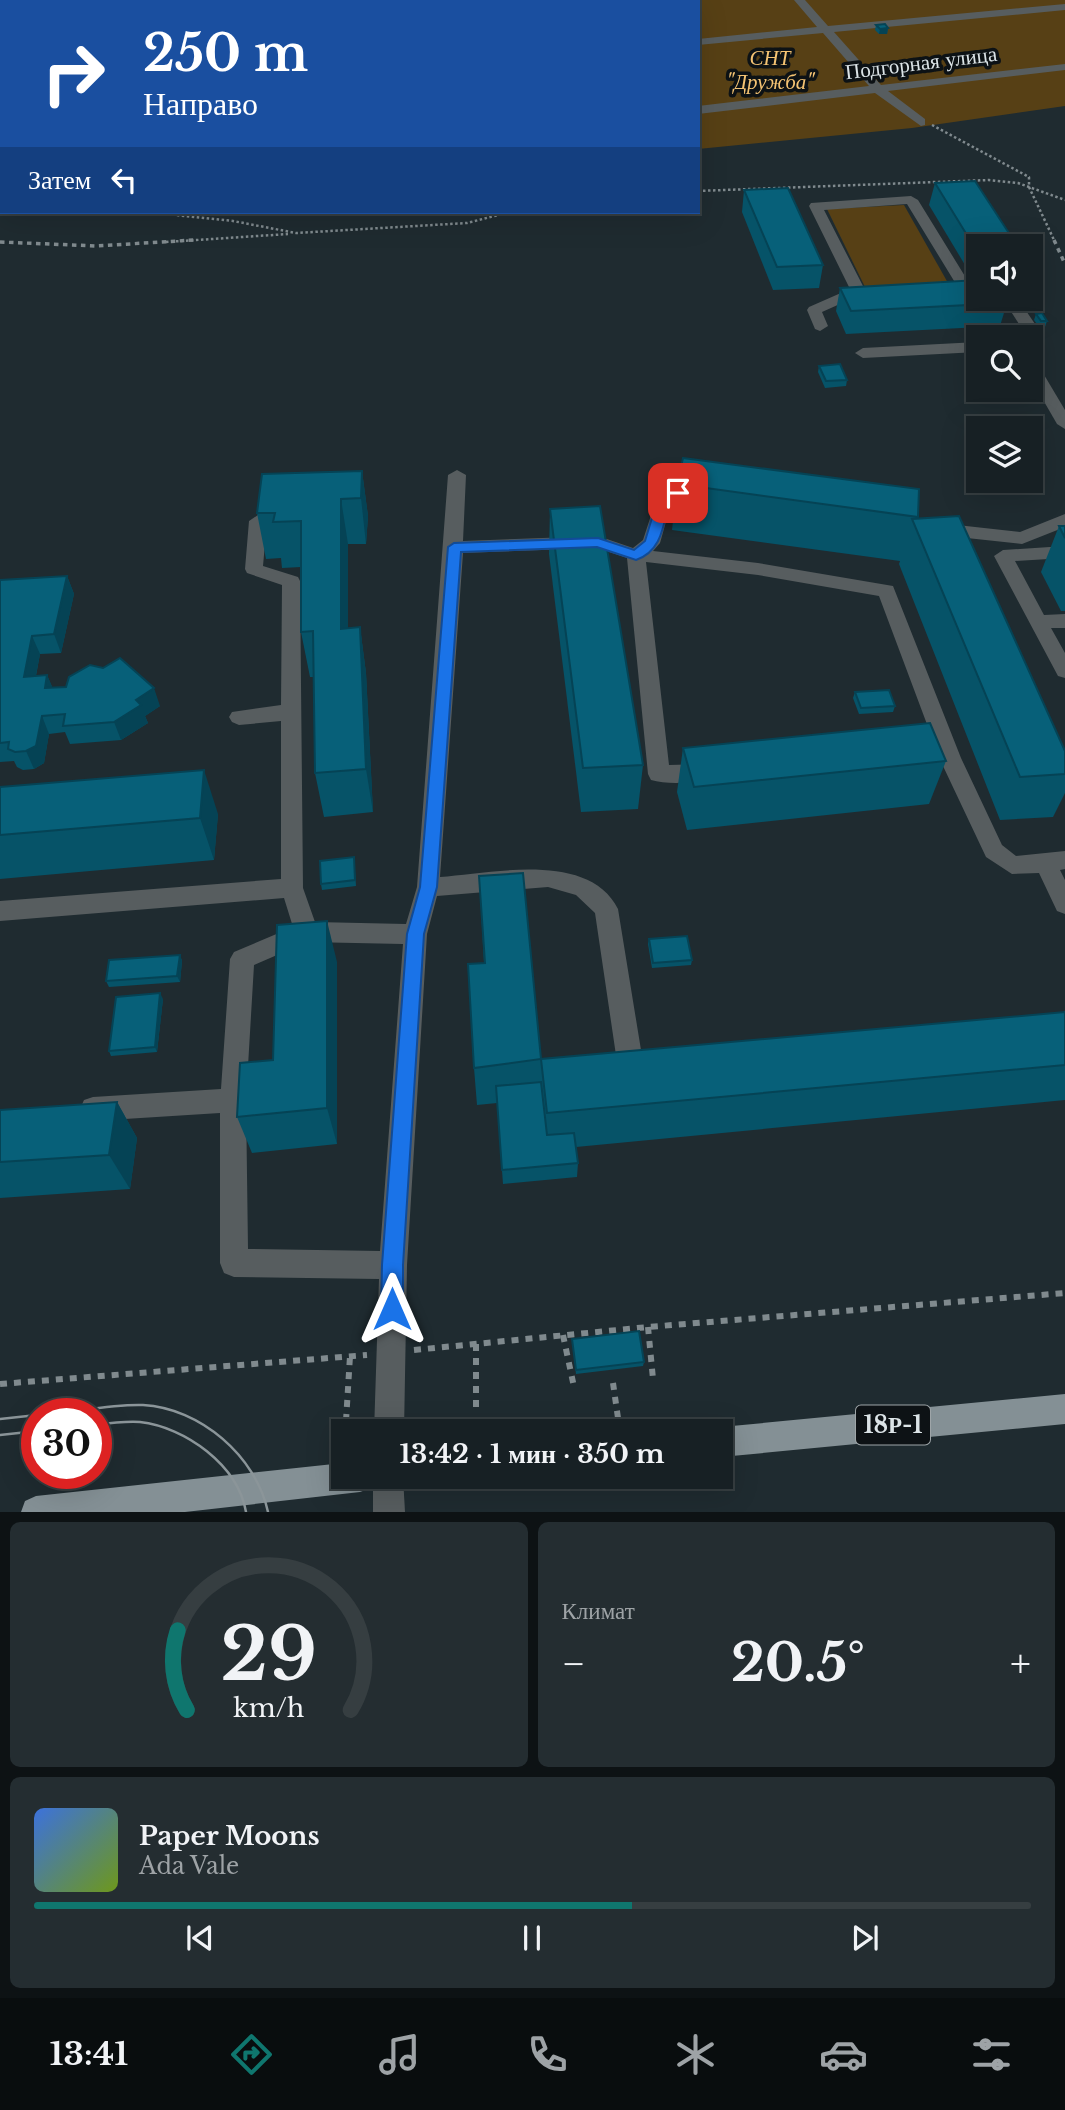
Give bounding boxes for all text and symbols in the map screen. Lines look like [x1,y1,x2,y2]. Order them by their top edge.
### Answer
text: 250 m [143,23,308,84]
icon: right [28,28,119,119]
street label: Подгорная улица [844,41,999,85]
park label: СНТ "Дружба" [726,45,815,95]
text: Направо [143,84,258,124]
icon: left [105,161,143,199]
text: Затем [28,164,91,196]
map controls [966,234,1043,493]
button: sound [966,234,1043,311]
button: search [966,325,1043,402]
button: layers [966,416,1043,493]
pin [648,463,708,523]
icon: arrive [659,474,697,512]
position arrow [355,1272,429,1346]
speed limit sign: 30 [21,1398,112,1489]
road number: 18Р-1 [856,1406,930,1444]
text: 13:42 · 1 мин · 350 m [399,1438,665,1470]
text: Климат [562,1597,635,1625]
text: 29 [221,1610,317,1701]
text: 20.5° [731,1631,865,1695]
text: − [562,1640,586,1687]
text: + [1010,1640,1031,1687]
text: km/h [233,1693,304,1724]
text: Paper Moons [139,1820,320,1852]
text: Ada Vale [139,1852,239,1880]
icon: previous [181,1919,219,1957]
icon: pause [513,1919,551,1957]
icon: next [846,1919,884,1957]
icon: directions [227,2030,276,2079]
icon: music [375,2030,424,2079]
icon: phone [523,2030,572,2079]
icon: climate [671,2030,720,2079]
icon: car [819,2030,868,2079]
icon: filters [967,2030,1016,2079]
text: 13:41 [49,2034,128,2074]

